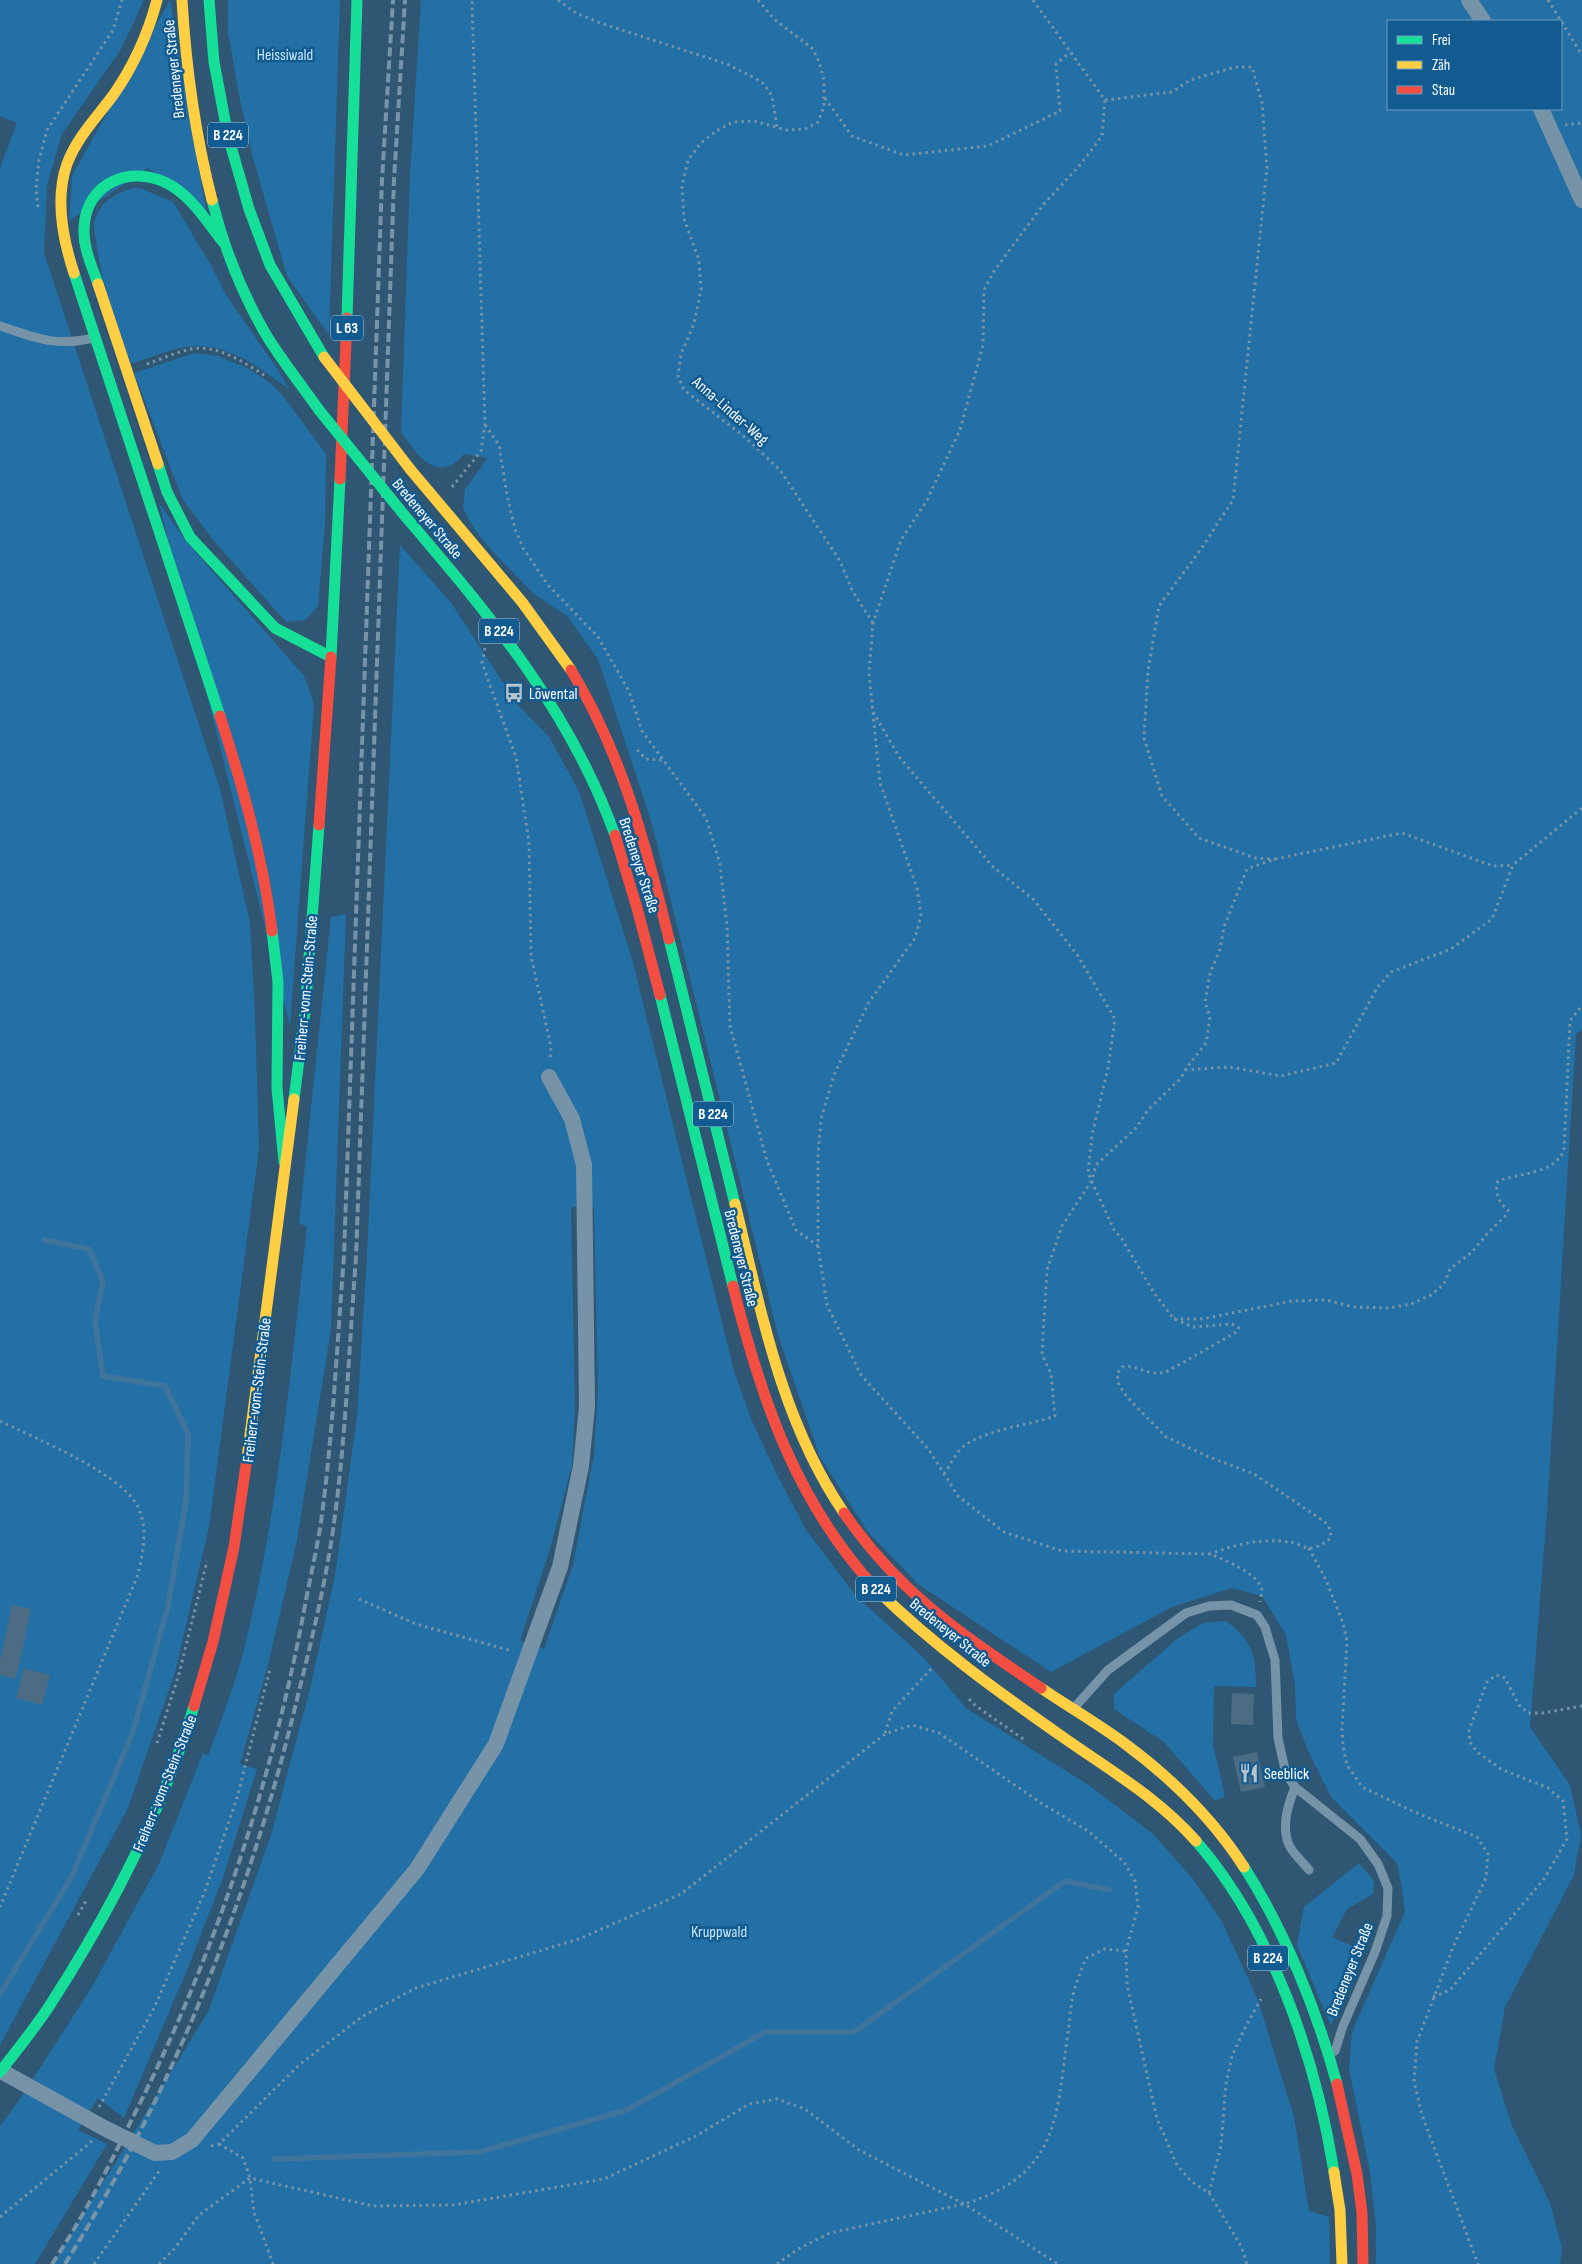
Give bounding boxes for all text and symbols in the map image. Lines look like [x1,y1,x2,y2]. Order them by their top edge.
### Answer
street label: Bredeneyer Straße [160,19,189,119]
legend [1387,20,1562,110]
text: Frei [1432,31,1451,50]
park label: Heissiwald [257,46,313,65]
text: Zäh [1432,56,1450,75]
text: Stau [1432,81,1455,100]
road number: B 224 [208,122,248,148]
road number: L 63 [331,316,363,340]
street label: Anna-Linder-Weg [687,372,772,449]
street label: Bredeneyer Straße [388,475,466,563]
road number: B 224 [479,618,519,644]
bus stop icon: Löwental [503,682,525,704]
place label: Löwental [529,685,578,704]
street label: Bredeneyer Straße [614,815,663,916]
street label: Freiherr-vom-Stein-Straße [291,915,322,1061]
road number: B 224 [693,1102,733,1126]
street label: Bredeneyer Straße [719,1208,762,1309]
street label: Freiherr-vom-Stein-Straße [239,1317,276,1464]
road number: B 224 [856,1576,896,1602]
street label: Bredeneyer Straße [906,1595,995,1672]
street label: Freiherr-vom-Stein-Straße [129,1712,201,1855]
restaurant icon: Seeblick [1238,1762,1260,1784]
place label: Seeblick [1264,1765,1309,1784]
street label: Bredeneyer Straße [1323,1920,1378,2019]
park label: Kruppwald [691,1923,747,1942]
road number: B 224 [1248,1946,1288,1970]

